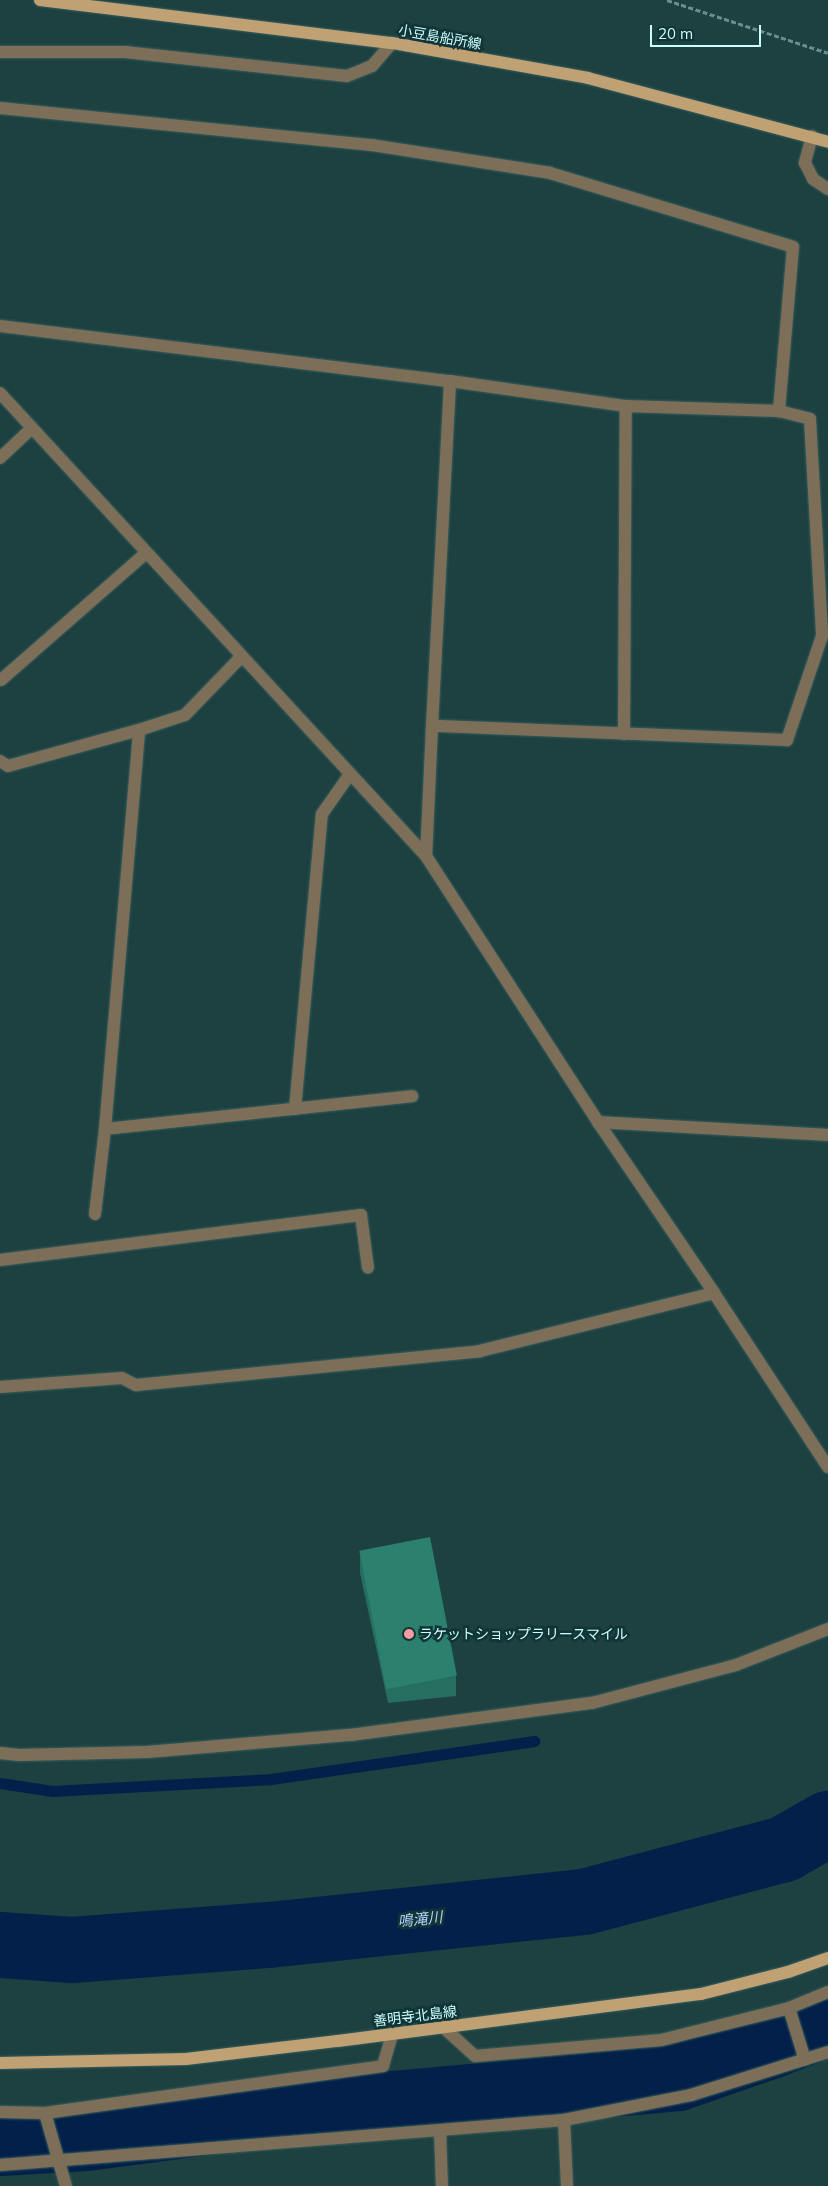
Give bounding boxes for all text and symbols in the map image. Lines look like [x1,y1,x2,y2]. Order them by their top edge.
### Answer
scale bar [653,15,764,47]
street label: 小豆島船所線 [397,21,483,53]
text: 20 m [658,24,693,43]
place label: ラケットショップラリースマイル [419,1626,629,1642]
marker: ラケットショップラリースマイル [403,1628,415,1640]
water label: 鳴滝川 [397,1908,443,1930]
street label: 善明寺北島線 [372,2003,458,2029]

